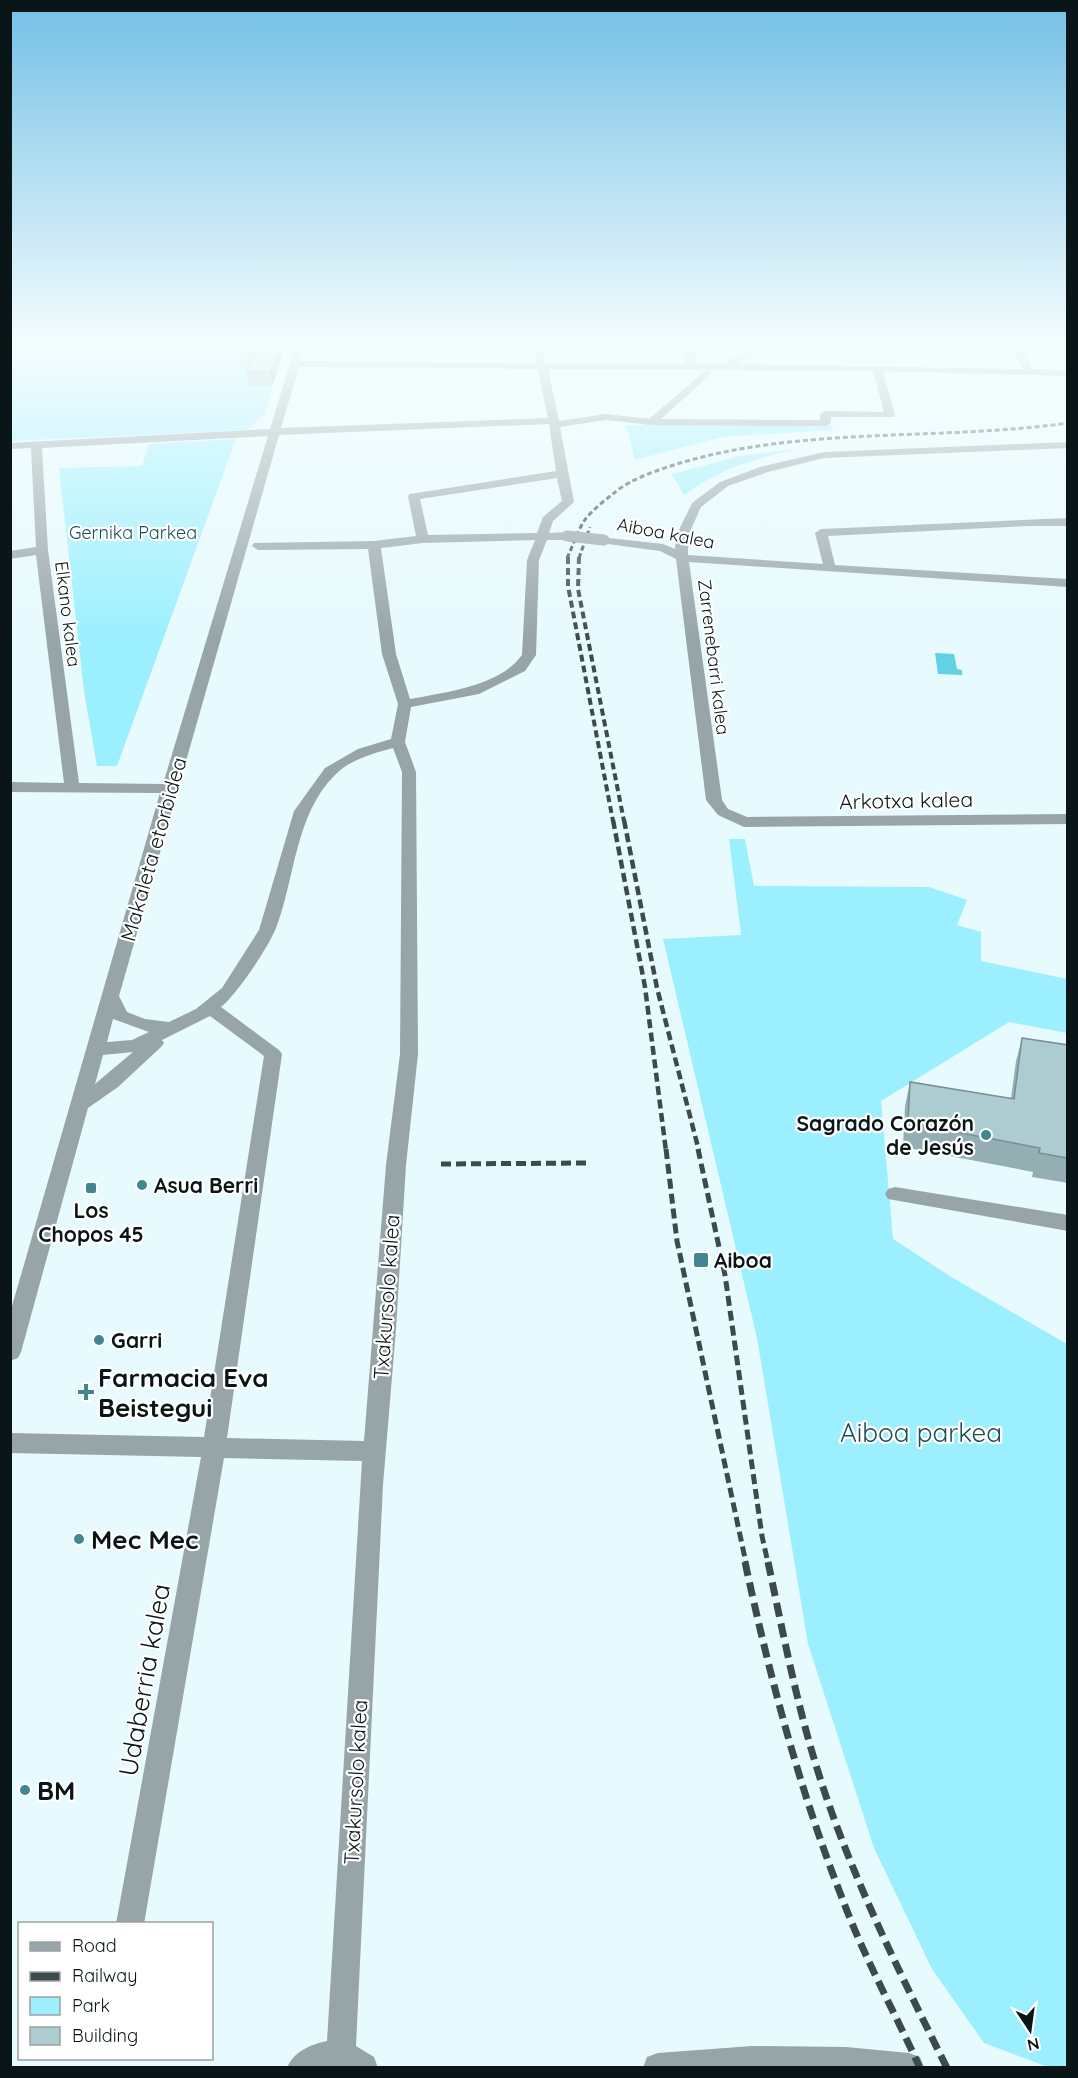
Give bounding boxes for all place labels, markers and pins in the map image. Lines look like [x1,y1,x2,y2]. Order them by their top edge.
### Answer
place label: Sagrado Corazón de Jesús [797,1110,974,1160]
marker: Sagrado Corazón de Jesús [979,1128,993,1142]
place label: Asua Berri [154,1172,258,1198]
marker: Asua Berri [135,1178,149,1192]
marker: Los Chopos 45 [84,1181,98,1195]
place label: Los Chopos 45 [38,1197,144,1247]
place label: Aiboa [714,1247,772,1273]
marker: Aiboa [692,1251,710,1269]
place label: Garri [111,1327,162,1353]
marker: Garri [92,1333,106,1347]
place label: Farmacia Eva Beistegui [98,1361,269,1424]
marker: Farmacia Eva Beistegui [79,1385,93,1399]
place label: Mec Mec [91,1523,199,1556]
marker: Mec Mec [72,1532,86,1546]
place label: BM [37,1774,75,1807]
marker: BM [18,1783,32,1797]

